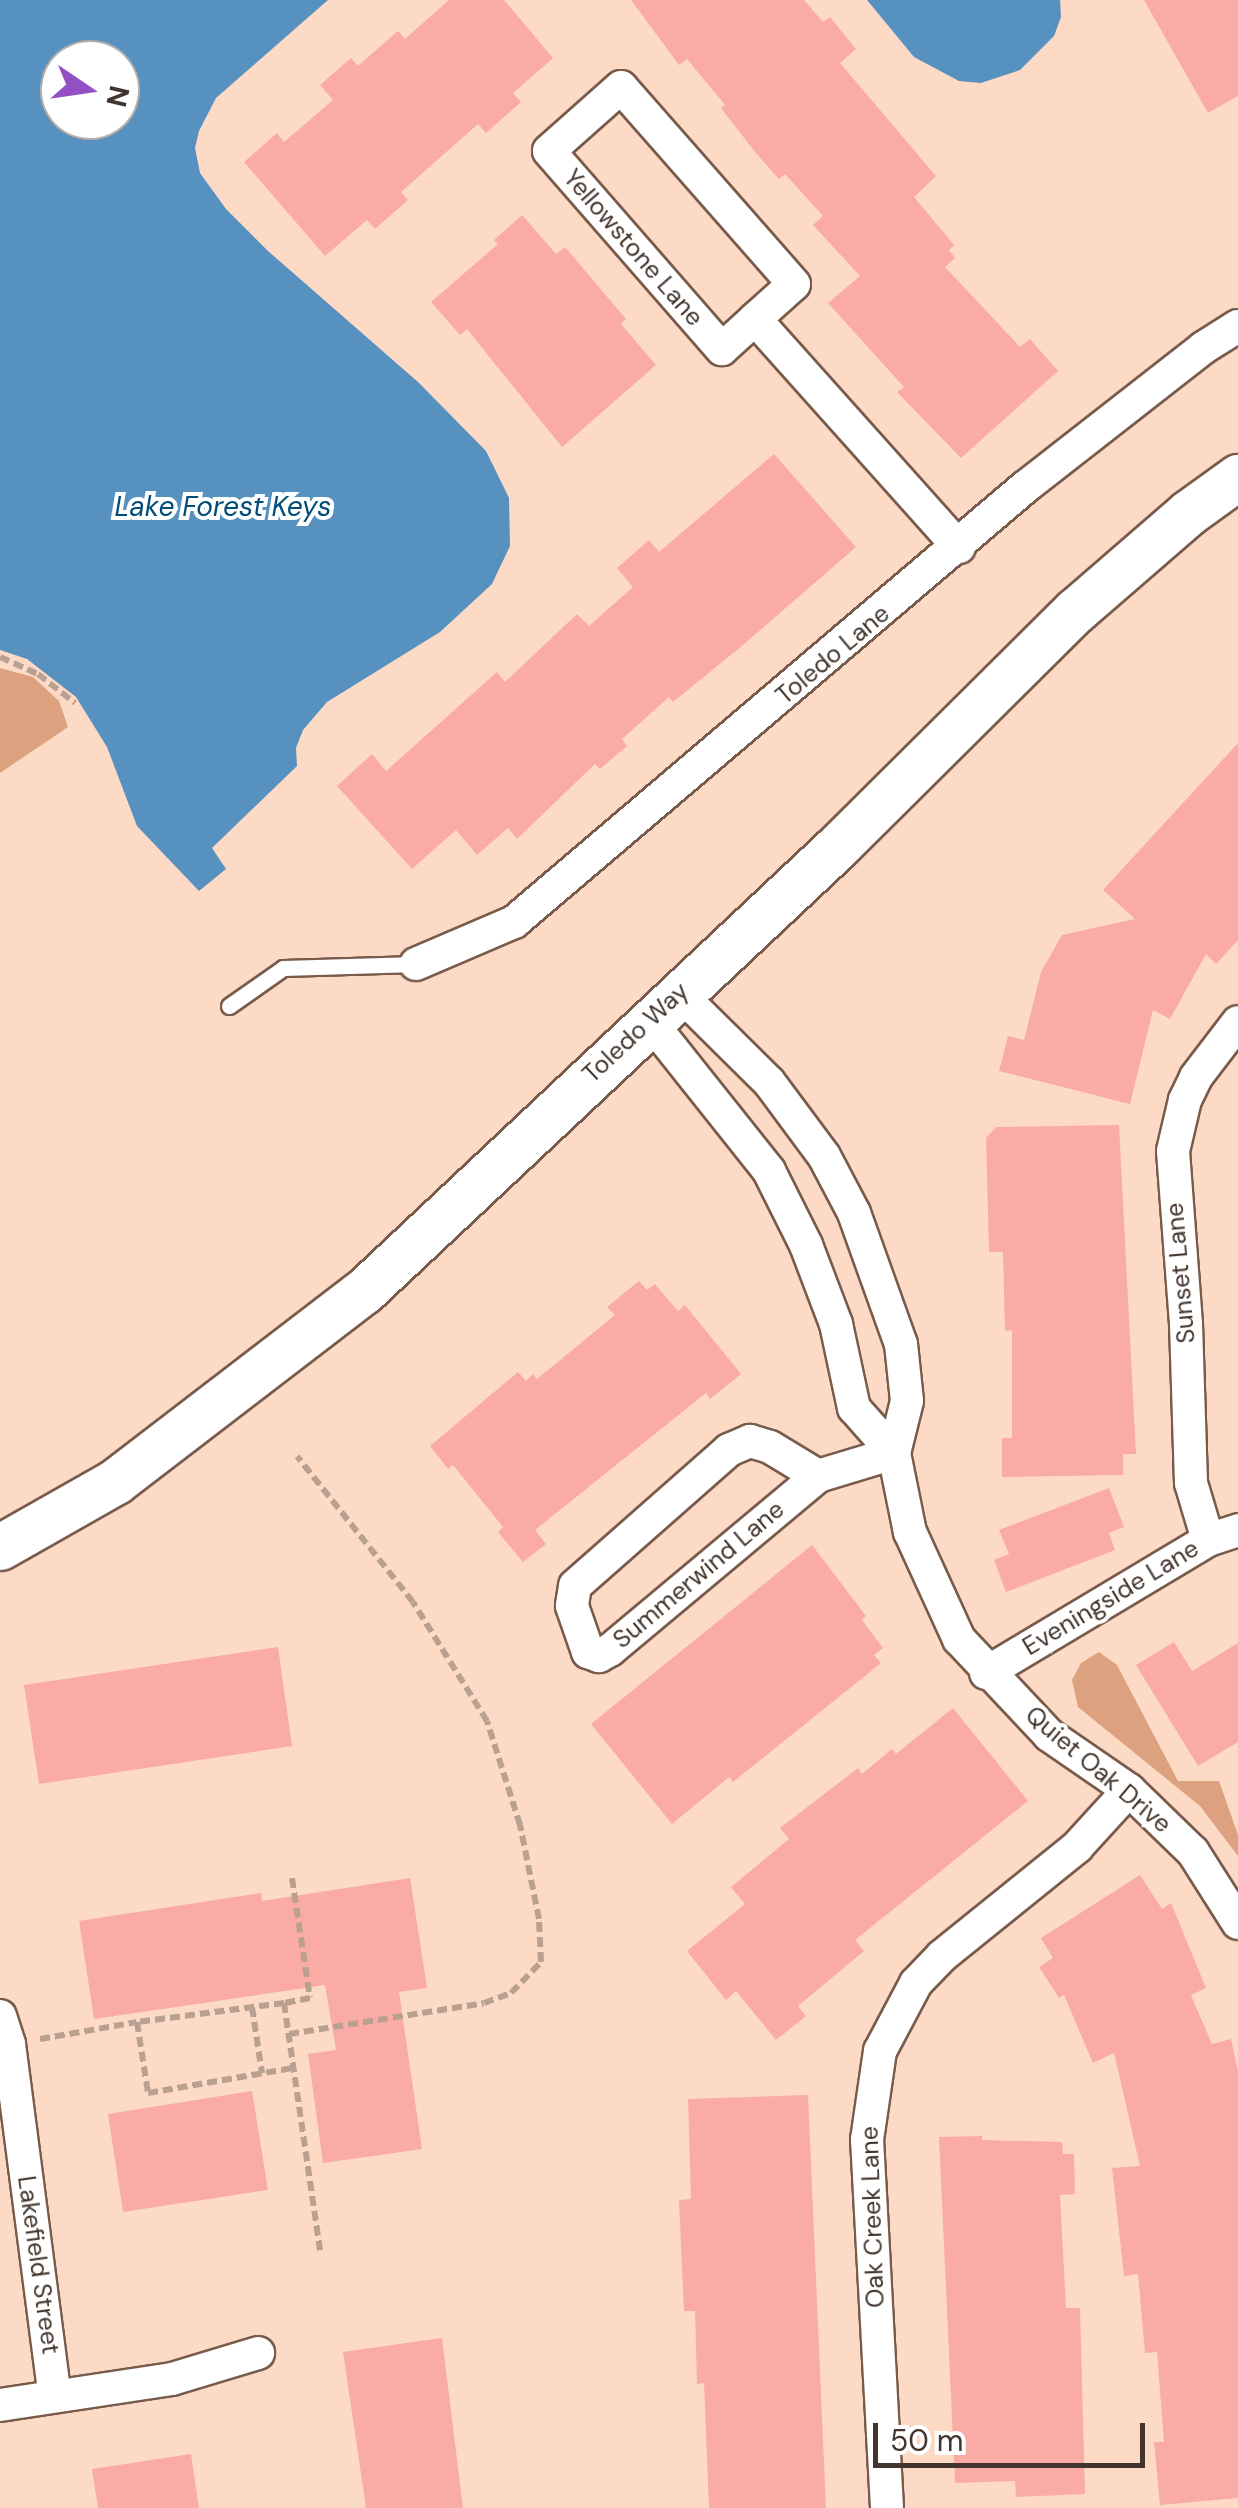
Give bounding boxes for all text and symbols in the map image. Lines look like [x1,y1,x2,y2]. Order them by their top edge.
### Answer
north arrow [40,40,140,140]
text: N [97,82,138,111]
street label: Yellowstone Lane [557,163,709,333]
water label: Lake Forest Keys [115,490,331,524]
street label: Toledo Lane [770,599,896,711]
street label: Toledo Way [577,976,695,1090]
street label: Sunset Lane [1160,1201,1202,1345]
street label: Summerwind Lane [607,1495,791,1655]
street label: Eveningside Lane [1018,1534,1204,1662]
street label: Quiet Oak Drive [1019,1700,1177,1840]
street label: Oak Creek Lane [855,2126,891,2308]
street label: Lakefield Street [11,2174,65,2356]
scale bar [878,2403,1150,2465]
text: 50 m [890,2421,964,2460]

